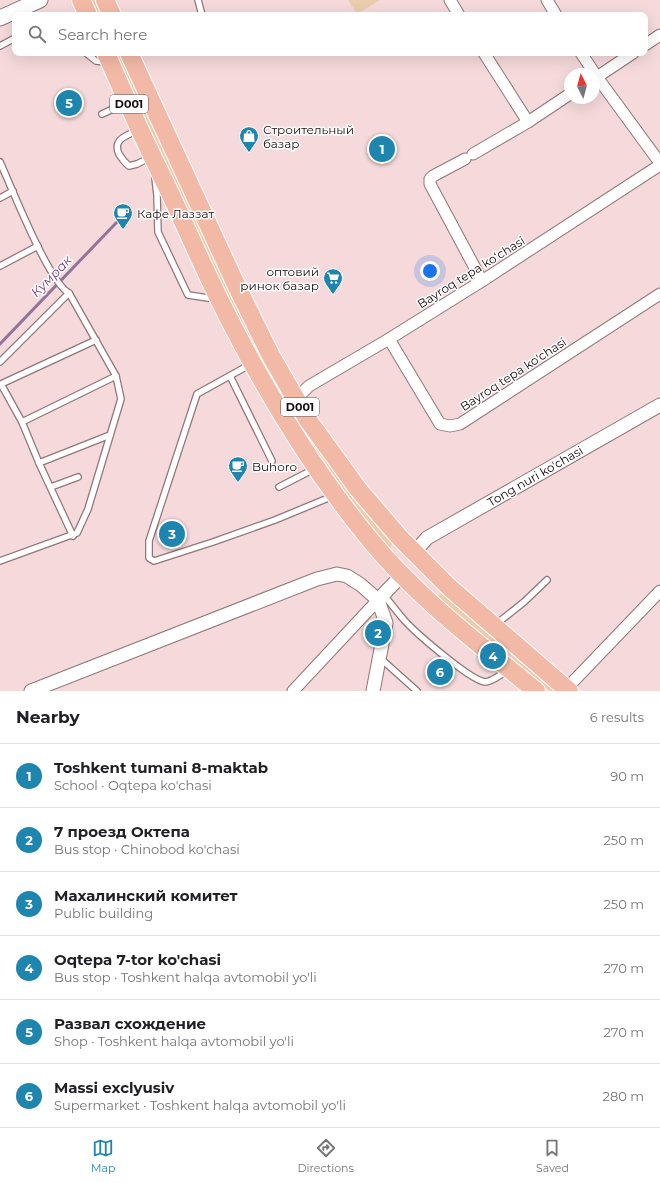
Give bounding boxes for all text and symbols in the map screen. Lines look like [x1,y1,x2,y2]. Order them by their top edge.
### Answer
search box [12,12,648,56]
icon: search [26,23,48,45]
text: Search here [58,25,147,44]
north arrow [564,68,600,104]
pin: 5 [56,88,82,118]
road number: D001 [110,95,148,113]
place label: Строительный базар [263,122,354,151]
shop icon: Строительный базар [238,125,260,153]
pin: 1 [369,134,395,164]
cafe icon: Кафе Лаззат [112,202,134,230]
place label: Кафе Лаззат [137,206,214,221]
street label: Bayroq tepa koʻchasi [414,233,528,311]
water label: Кумрак [27,251,75,300]
your location [420,261,440,281]
place label: оптовий ринок базар [240,264,319,293]
supermarket icon: оптовий ринок базар [322,267,344,295]
street label: Bayroq tepa ko'chasi [457,334,569,414]
road number: D001 [281,398,319,416]
street label: Tong nuri ko'chasi [485,443,585,509]
cafe icon: Buhoro [227,455,249,483]
place label: Buhoro [252,459,297,474]
pin: 3 [159,519,185,549]
pin: 2 [365,618,391,648]
pin: 4 [480,641,506,671]
pin: 6 [427,657,453,687]
text: Nearby [16,707,80,727]
text: 6 results [590,709,644,725]
text: Toshkent tumani 8-maktab [54,758,268,777]
text: 1 [26,768,32,784]
text: 90 m [610,768,644,784]
text: School · Oqtepa ko'chasi [54,777,212,793]
text: 7 проезд Октепа [54,822,190,841]
text: 2 [25,832,33,848]
text: 250 m [603,832,644,848]
text: Bus stop · Chinobod ko'chasi [54,841,240,857]
text: Махалинский комитет [54,886,238,905]
text: 3 [25,896,33,912]
text: 250 m [603,896,644,912]
text: Public building [54,905,153,921]
text: Oqtepa 7-tor ko'chasi [54,950,221,969]
text: 4 [25,960,33,976]
text: 270 m [603,960,644,976]
text: Bus stop · Toshkent halqa avtomobil yo'li [54,969,317,985]
text: Развал схождение [54,1014,206,1033]
text: 5 [25,1024,33,1040]
text: 270 m [603,1024,644,1040]
text: Shop · Toshkent halqa avtomobil yo'li [54,1033,294,1049]
text: Massi exclyusiv [54,1078,174,1097]
text: 6 [25,1088,33,1104]
text: 280 m [603,1088,644,1104]
text: Supermarket · Toshkent halqa avtomobil yo'li [54,1097,346,1113]
tab: Map [91,1137,115,1175]
tab: Directions [298,1137,354,1175]
tab: Saved [536,1137,569,1175]

